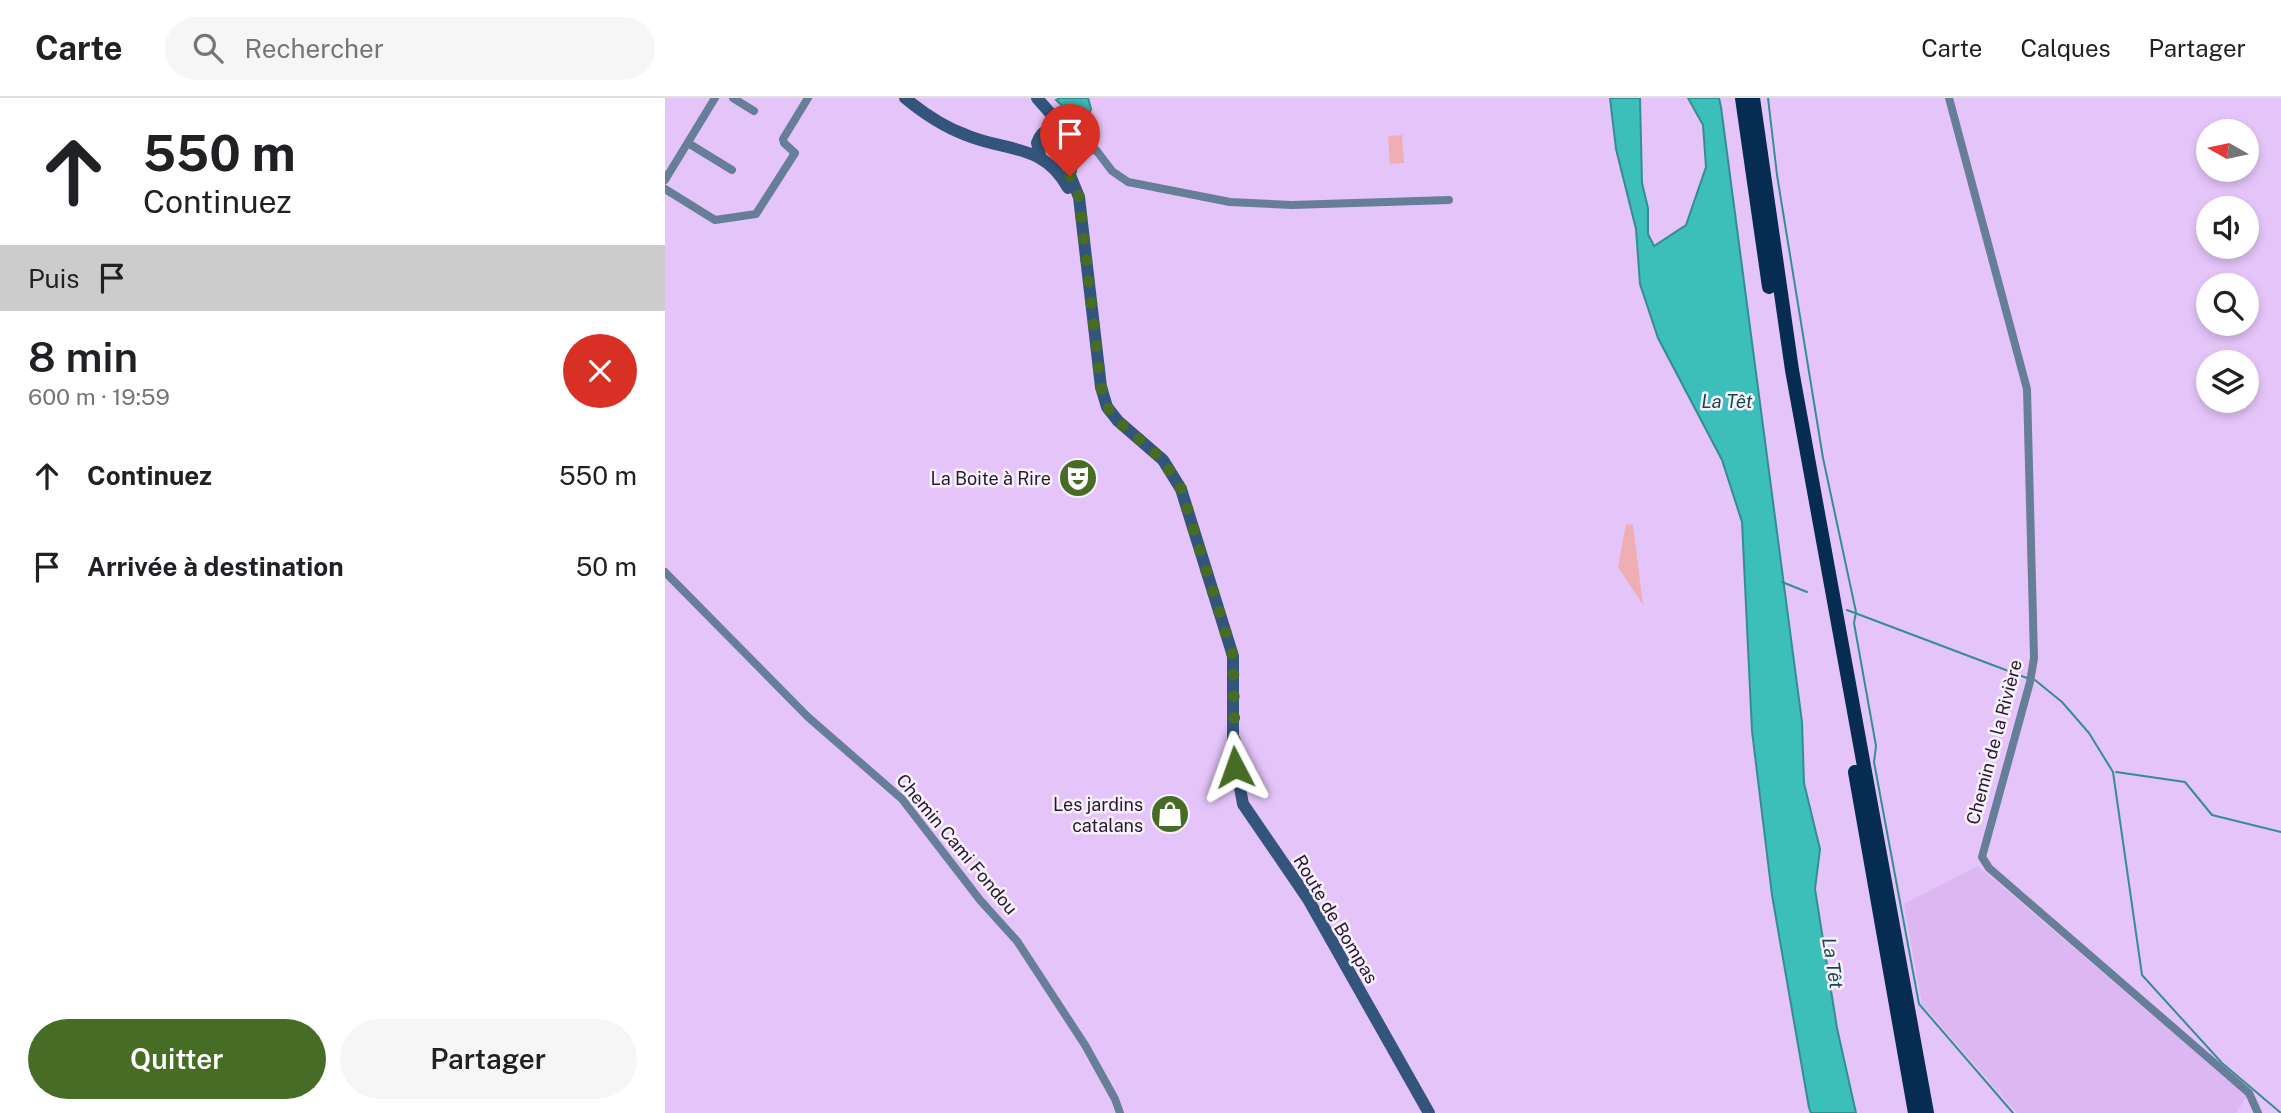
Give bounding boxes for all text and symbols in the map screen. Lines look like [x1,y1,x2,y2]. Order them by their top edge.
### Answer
search box [165,17,655,80]
text: Carte [35,29,123,67]
icon: search [189,29,227,67]
text: Rechercher [245,33,384,64]
text: Carte [1921,34,1982,62]
text: Calques [2020,34,2111,62]
text: Partager [2149,34,2246,62]
pin [1040,104,1100,176]
icon: arrive [1051,115,1089,153]
north arrow [2196,119,2259,182]
map controls [2196,119,2259,413]
text: 550 m [143,124,296,182]
icon: ahead [28,126,119,217]
text: Continuez [143,183,292,220]
button: sound [2196,196,2259,259]
icon: arrive [93,259,131,297]
text: Puis [28,263,79,294]
button: search [2196,273,2259,336]
text: 8 min [28,332,138,381]
button: close [563,334,637,408]
button: layers [2196,350,2259,413]
text: 600 m · 19:59 [28,383,170,410]
water label: La Têt [1701,390,1753,412]
icon: ahead [28,457,66,495]
theatre icon: La Boite à Rire [1057,457,1099,499]
text: Continuez [87,460,212,491]
text: 550 m [559,460,637,491]
place label: La Boite à Rire [931,468,1051,489]
icon: arrive [28,548,66,586]
text: Arrivée à destination [87,551,344,582]
text: 50 m [576,551,637,582]
street label: Chemin de la Rivière [1962,657,2026,827]
position arrow [1198,730,1272,804]
street label: Chemin Cami Fondou [892,770,1022,918]
shop icon: Les jardins catalans [1149,793,1191,835]
place label: Les jardins catalans [1053,794,1143,836]
street label: Route de Bompas [1289,851,1383,987]
water label: La Têt [1818,936,1848,990]
button: Quitter [28,1019,326,1099]
button: Partager [340,1019,637,1099]

